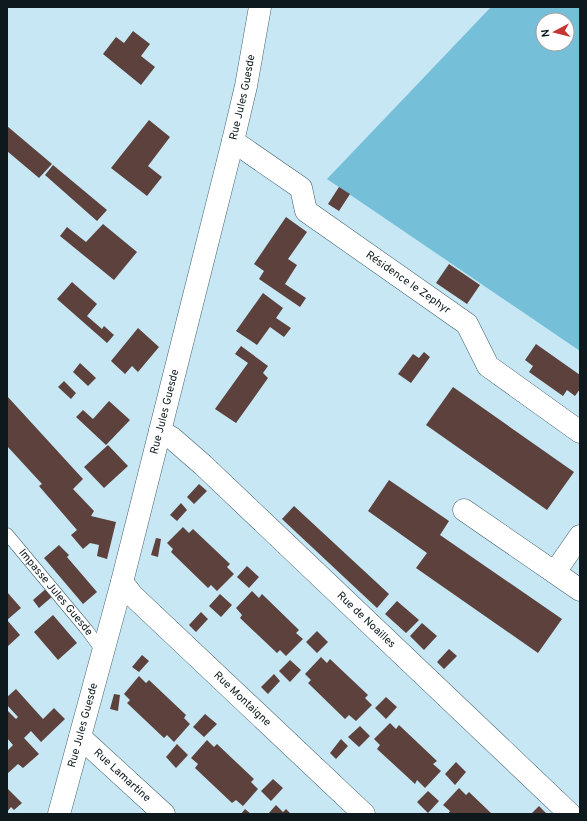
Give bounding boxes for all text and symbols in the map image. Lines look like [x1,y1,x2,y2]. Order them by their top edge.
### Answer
north arrow [535,12,575,52]
text: N [539,28,553,38]
street label: Rue Jules Guesde [226,53,258,141]
street label: Résidence le Zephyr [363,248,454,318]
street label: Rue Jules Guesde [147,368,182,456]
street label: Impasse Jules Guesde [15,546,96,639]
street label: Rue de Noailles [334,589,398,651]
street label: Rue Montaigne [211,669,274,730]
street label: Rue Jules Guesde [65,681,101,769]
street label: Rue Lamartine [90,746,154,805]

